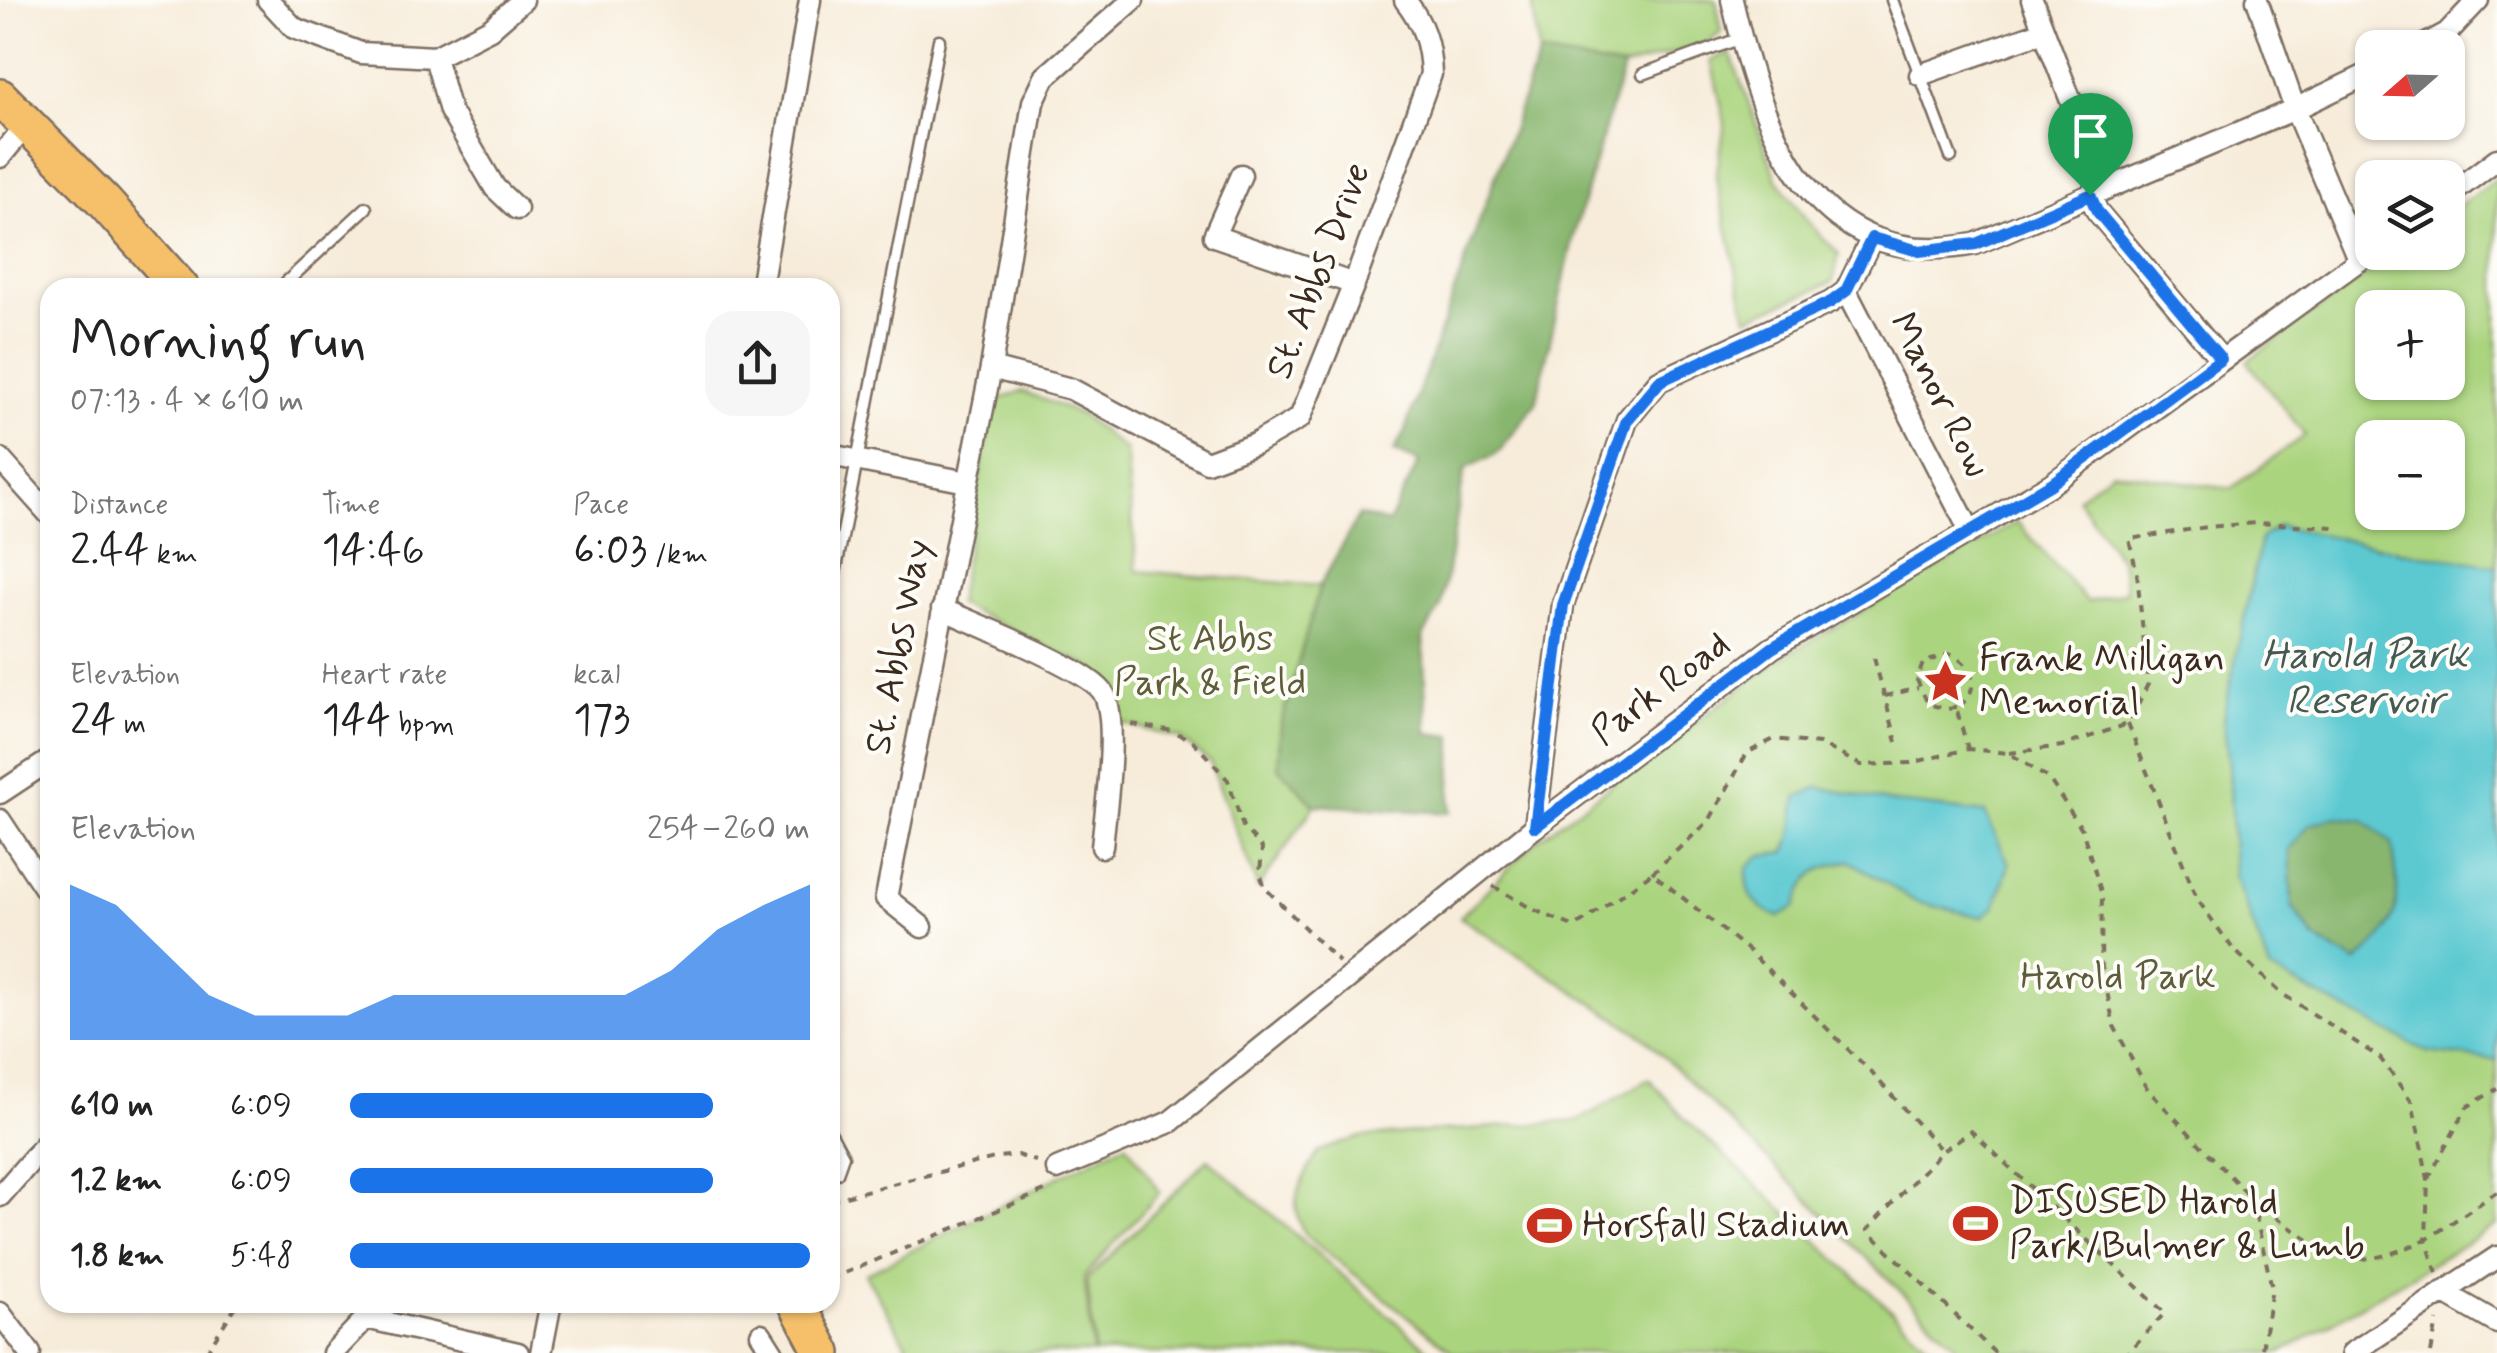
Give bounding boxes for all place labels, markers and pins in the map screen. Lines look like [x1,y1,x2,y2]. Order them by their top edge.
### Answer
pin [2048,93,2133,196]
place label: Frank Milligan Memorial [1979,635,2225,728]
place icon: Frank Milligan Memorial [1922,657,1970,705]
place label: DISUSED Harold Park/Bulmer & Lumb [2009,1178,2365,1271]
sports icon: DISUSED Harold Park/Bulmer & Lumb [1952,1200,2000,1248]
sports icon: Horsfall Stadium [1525,1201,1573,1249]
place label: Horsfall Stadium [1582,1201,1850,1250]

